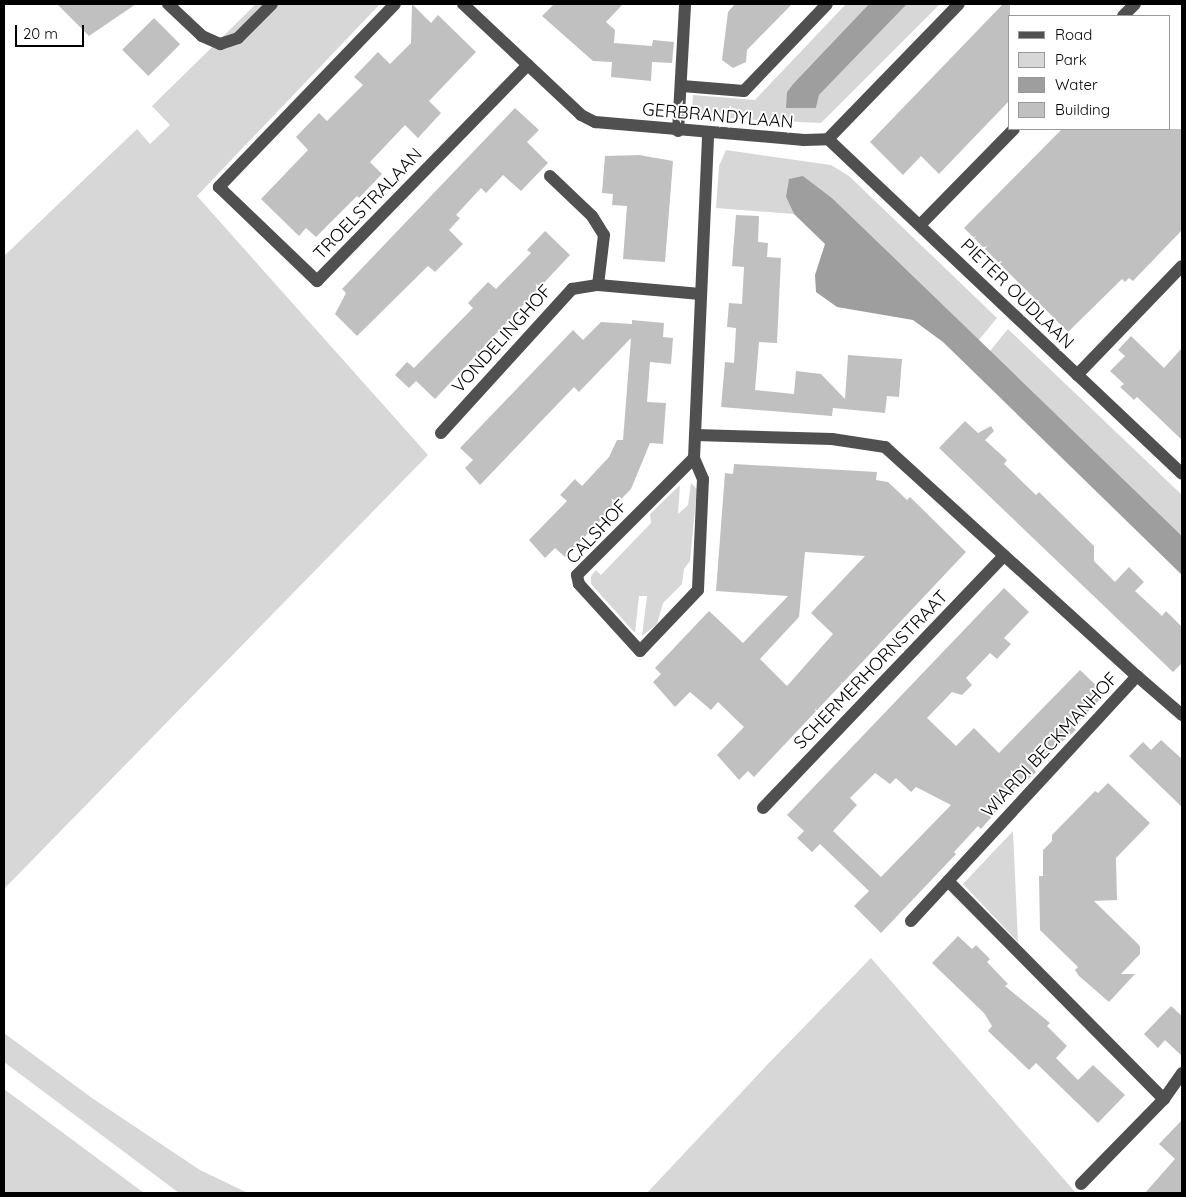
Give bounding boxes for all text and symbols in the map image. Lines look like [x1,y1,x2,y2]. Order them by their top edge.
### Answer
scale bar [18,15,86,47]
legend [1008,15,1171,130]
text: 20 m [23,24,58,43]
text: Road [1055,25,1092,44]
text: Park [1055,50,1087,69]
text: Water [1055,75,1098,94]
street label: GERBRANDYLAAN [641,99,795,133]
text: Building [1055,100,1110,119]
street label: TROELSTRALAAN [309,144,427,264]
street label: PIETER OUDLAAN [956,234,1078,354]
street label: VONDELINGHOF [448,280,556,398]
street label: CALSHOF [562,495,632,569]
street label: SCHERMERHORNSTRAAT [789,586,953,754]
street label: WIARDI BECKMANHOF [977,668,1123,822]

